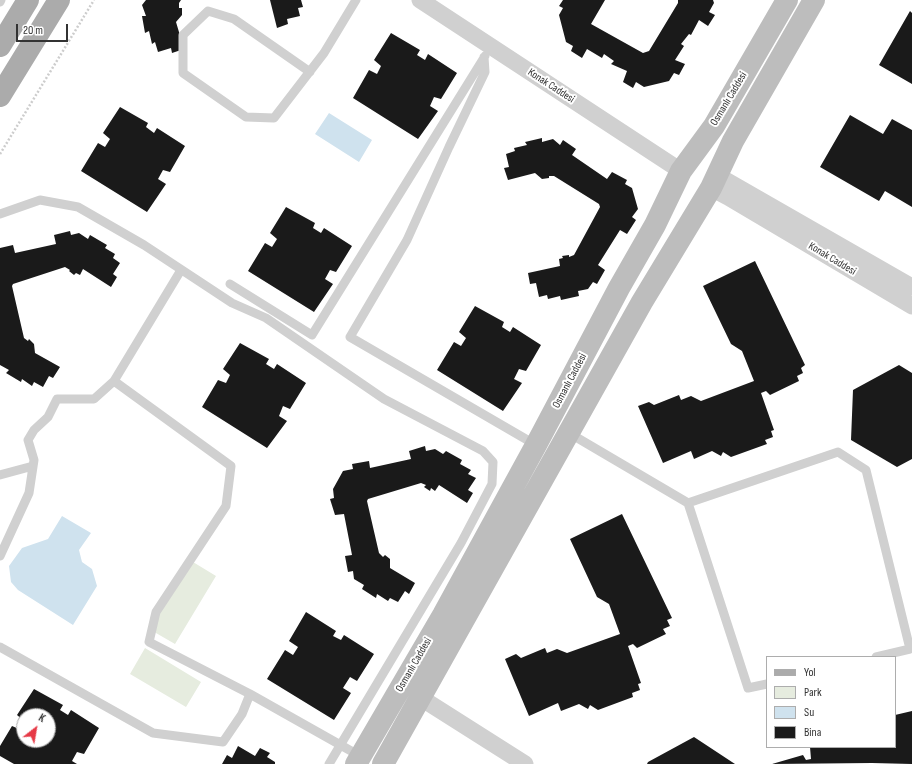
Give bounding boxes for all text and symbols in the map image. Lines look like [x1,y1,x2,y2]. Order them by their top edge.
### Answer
scale bar [18,16,70,42]
text: 20 m [23,23,43,38]
street label: Konak Caddesi [525,66,577,106]
street label: Osmanlı Caddesi [708,70,750,128]
street label: Konak Caddesi [806,240,858,278]
street label: Osmanlı Caddesi [550,351,590,411]
street label: Osmanlı Caddesi [393,636,435,694]
legend [766,656,896,748]
text: Yol [804,665,816,680]
text: Park [804,685,822,700]
text: Su [804,705,814,720]
north arrow [16,708,56,748]
text: K [36,711,48,725]
text: Bina [804,725,821,740]

